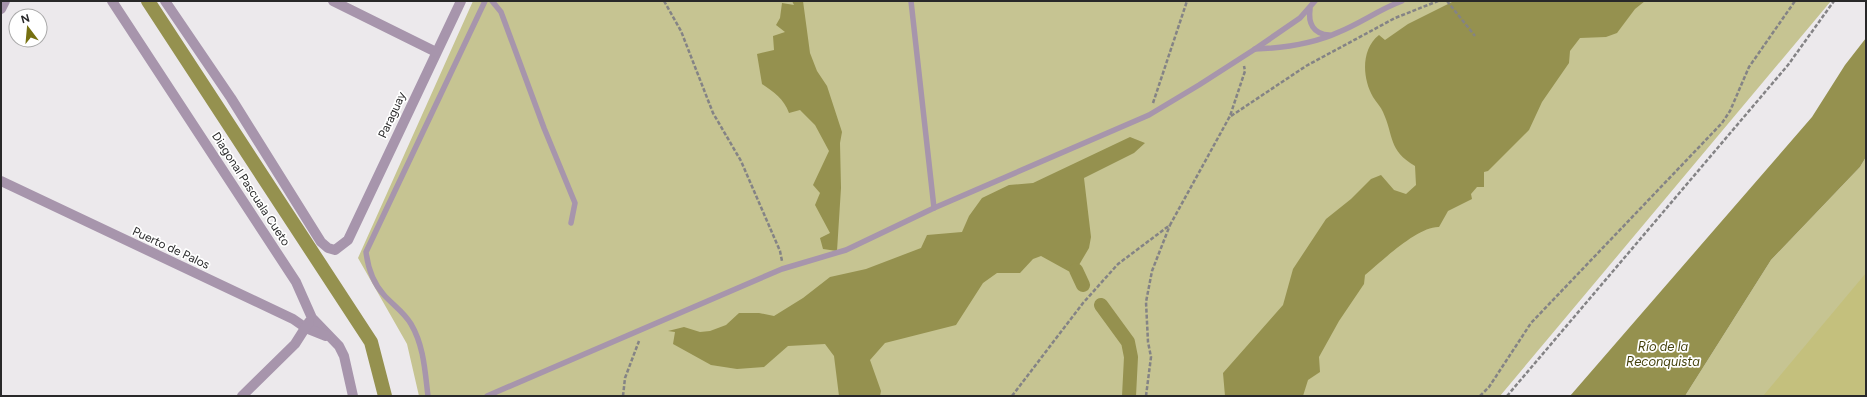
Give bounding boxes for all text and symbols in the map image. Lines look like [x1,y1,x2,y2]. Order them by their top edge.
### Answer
north arrow [8,8,48,48]
text: N [19,11,31,26]
street label: Paraguay [375,89,409,140]
street label: Diagonal Pascuala Cueto [209,130,293,248]
street label: Puerto de Palos [130,224,212,272]
water label: Río de la Reconquista [1626,339,1700,369]

